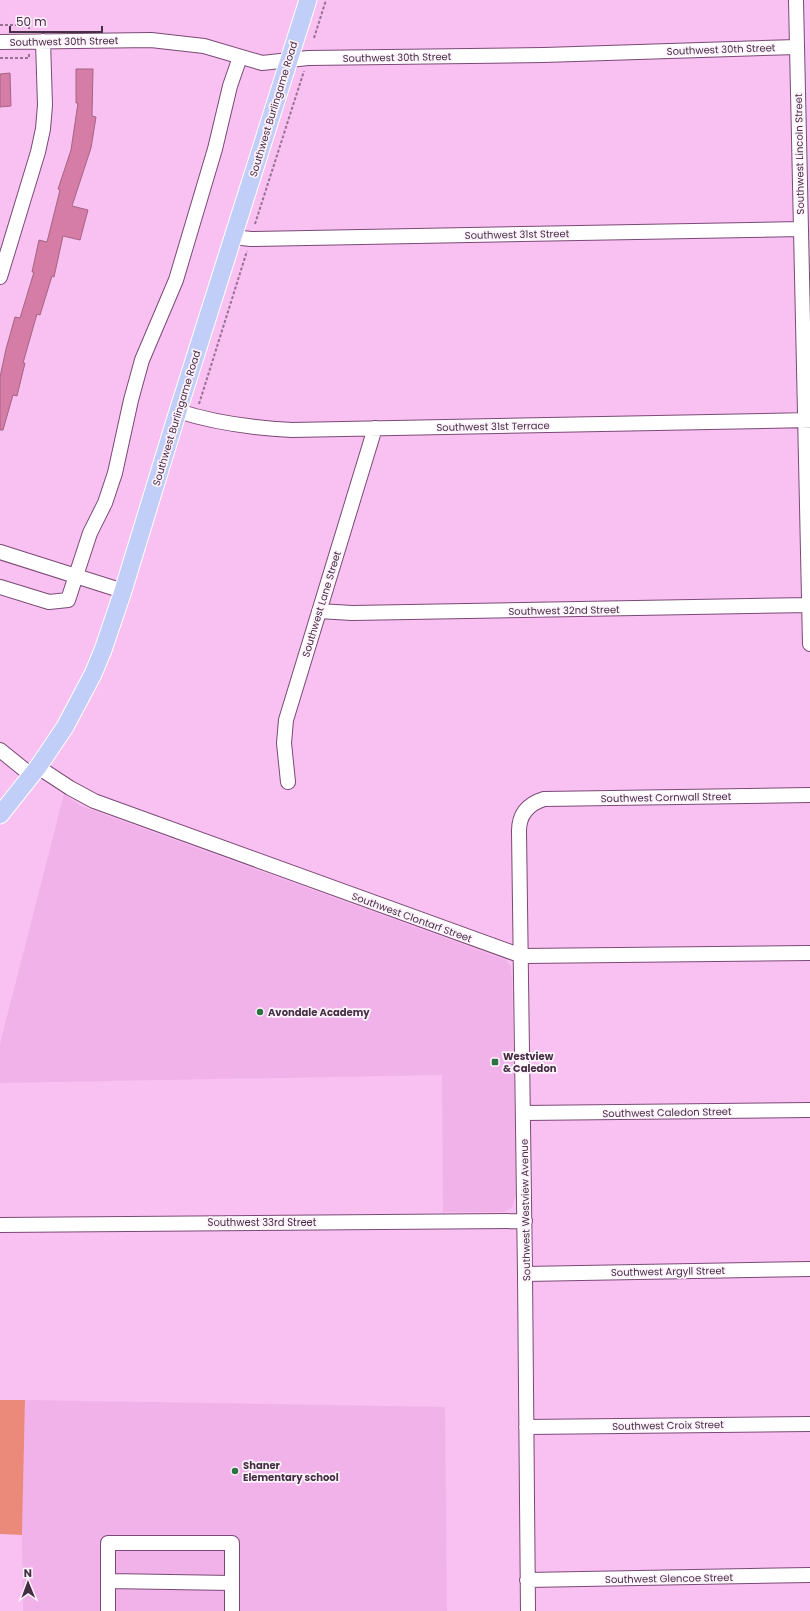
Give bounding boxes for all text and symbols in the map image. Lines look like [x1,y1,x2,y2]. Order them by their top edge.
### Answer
scale bar [10,8,102,34]
text: 50 m [16,13,47,30]
street label: Southwest 30th Street [9,33,119,50]
street label: Southwest Burlingame Road [246,40,301,179]
street label: Southwest 30th Street [666,40,776,59]
street label: Southwest 30th Street [342,49,452,66]
street label: Southwest Lincoln Street [791,93,808,215]
street label: Southwest 31st Street [465,226,570,243]
street label: Southwest Burlingame Road [149,349,204,488]
street label: Southwest 31st Terrace [436,418,550,435]
street label: Southwest Lane Street [298,549,345,659]
street label: Southwest 32nd Street [508,602,620,619]
street label: Southwest Cornwall Street [601,789,732,806]
street label: Southwest Clontarf Street [350,889,474,946]
place label: Avondale Academy [268,1005,370,1020]
marker: Avondale Academy [255,1007,265,1017]
place label: Westview & Caledon [503,1049,557,1076]
marker: Westview & Caledon [490,1057,500,1067]
street label: Southwest Caledon Street [602,1104,732,1121]
street label: Southwest Westview Avenue [517,1139,534,1281]
street label: Southwest 33rd Street [208,1215,317,1230]
street label: Southwest Argyll Street [611,1263,726,1280]
street label: Southwest Croix Street [612,1417,724,1434]
place label: Shaner Elementary school [243,1458,339,1485]
marker: Shaner Elementary school [230,1466,240,1476]
north arrow [8,1563,48,1603]
text: N [24,1565,32,1581]
street label: Southwest Glencoe Street [605,1570,734,1587]

